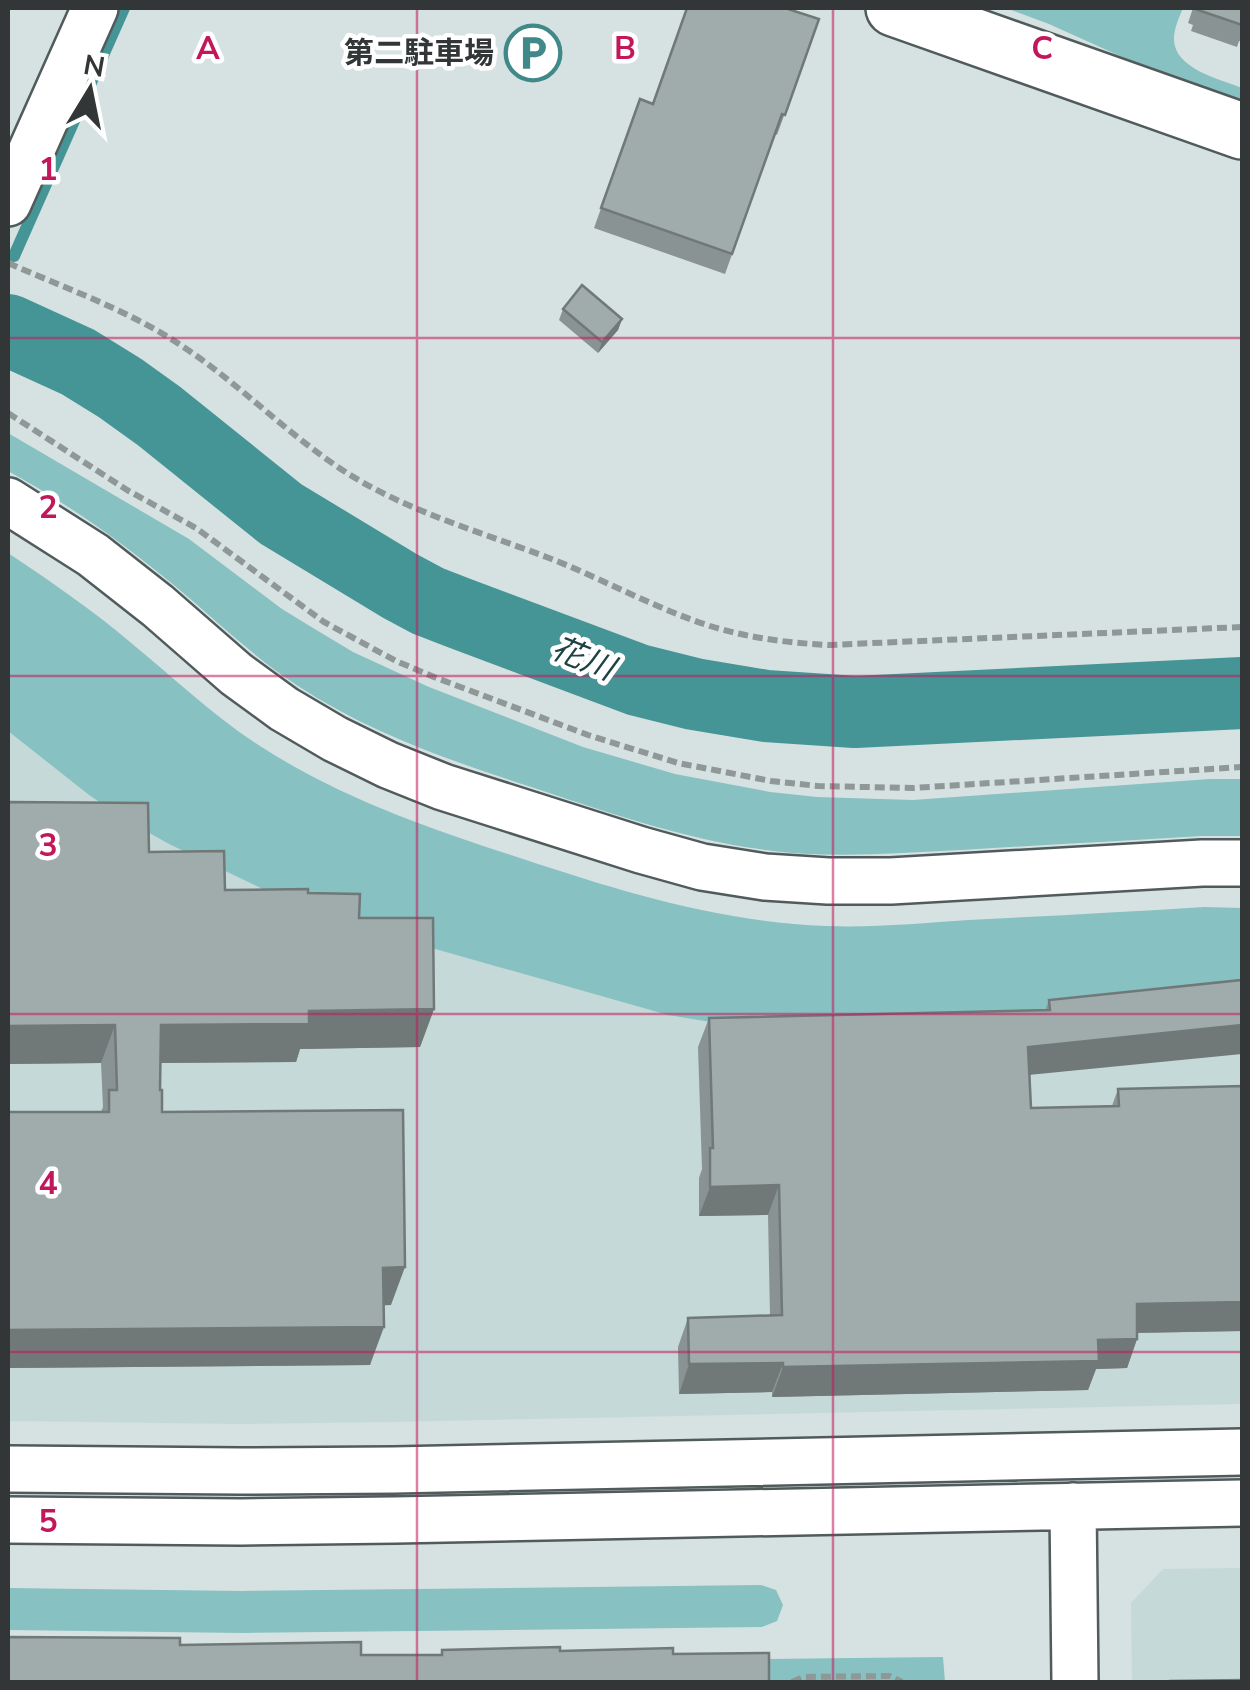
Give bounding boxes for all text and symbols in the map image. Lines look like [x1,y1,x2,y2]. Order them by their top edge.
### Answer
parking icon: 第二駐車場 [503,23,563,83]
text: A [196,27,220,70]
text: B [614,27,636,70]
text: C [1031,27,1053,70]
place label: 第二駐車場 [344,33,494,74]
north arrow [40,40,140,140]
text: N [81,46,108,87]
text: 1 [38,148,58,191]
text: 2 [38,486,58,529]
water label: 花川 [545,627,623,692]
text: 3 [38,824,58,867]
text: 4 [38,1162,58,1205]
text: 5 [38,1500,58,1543]

